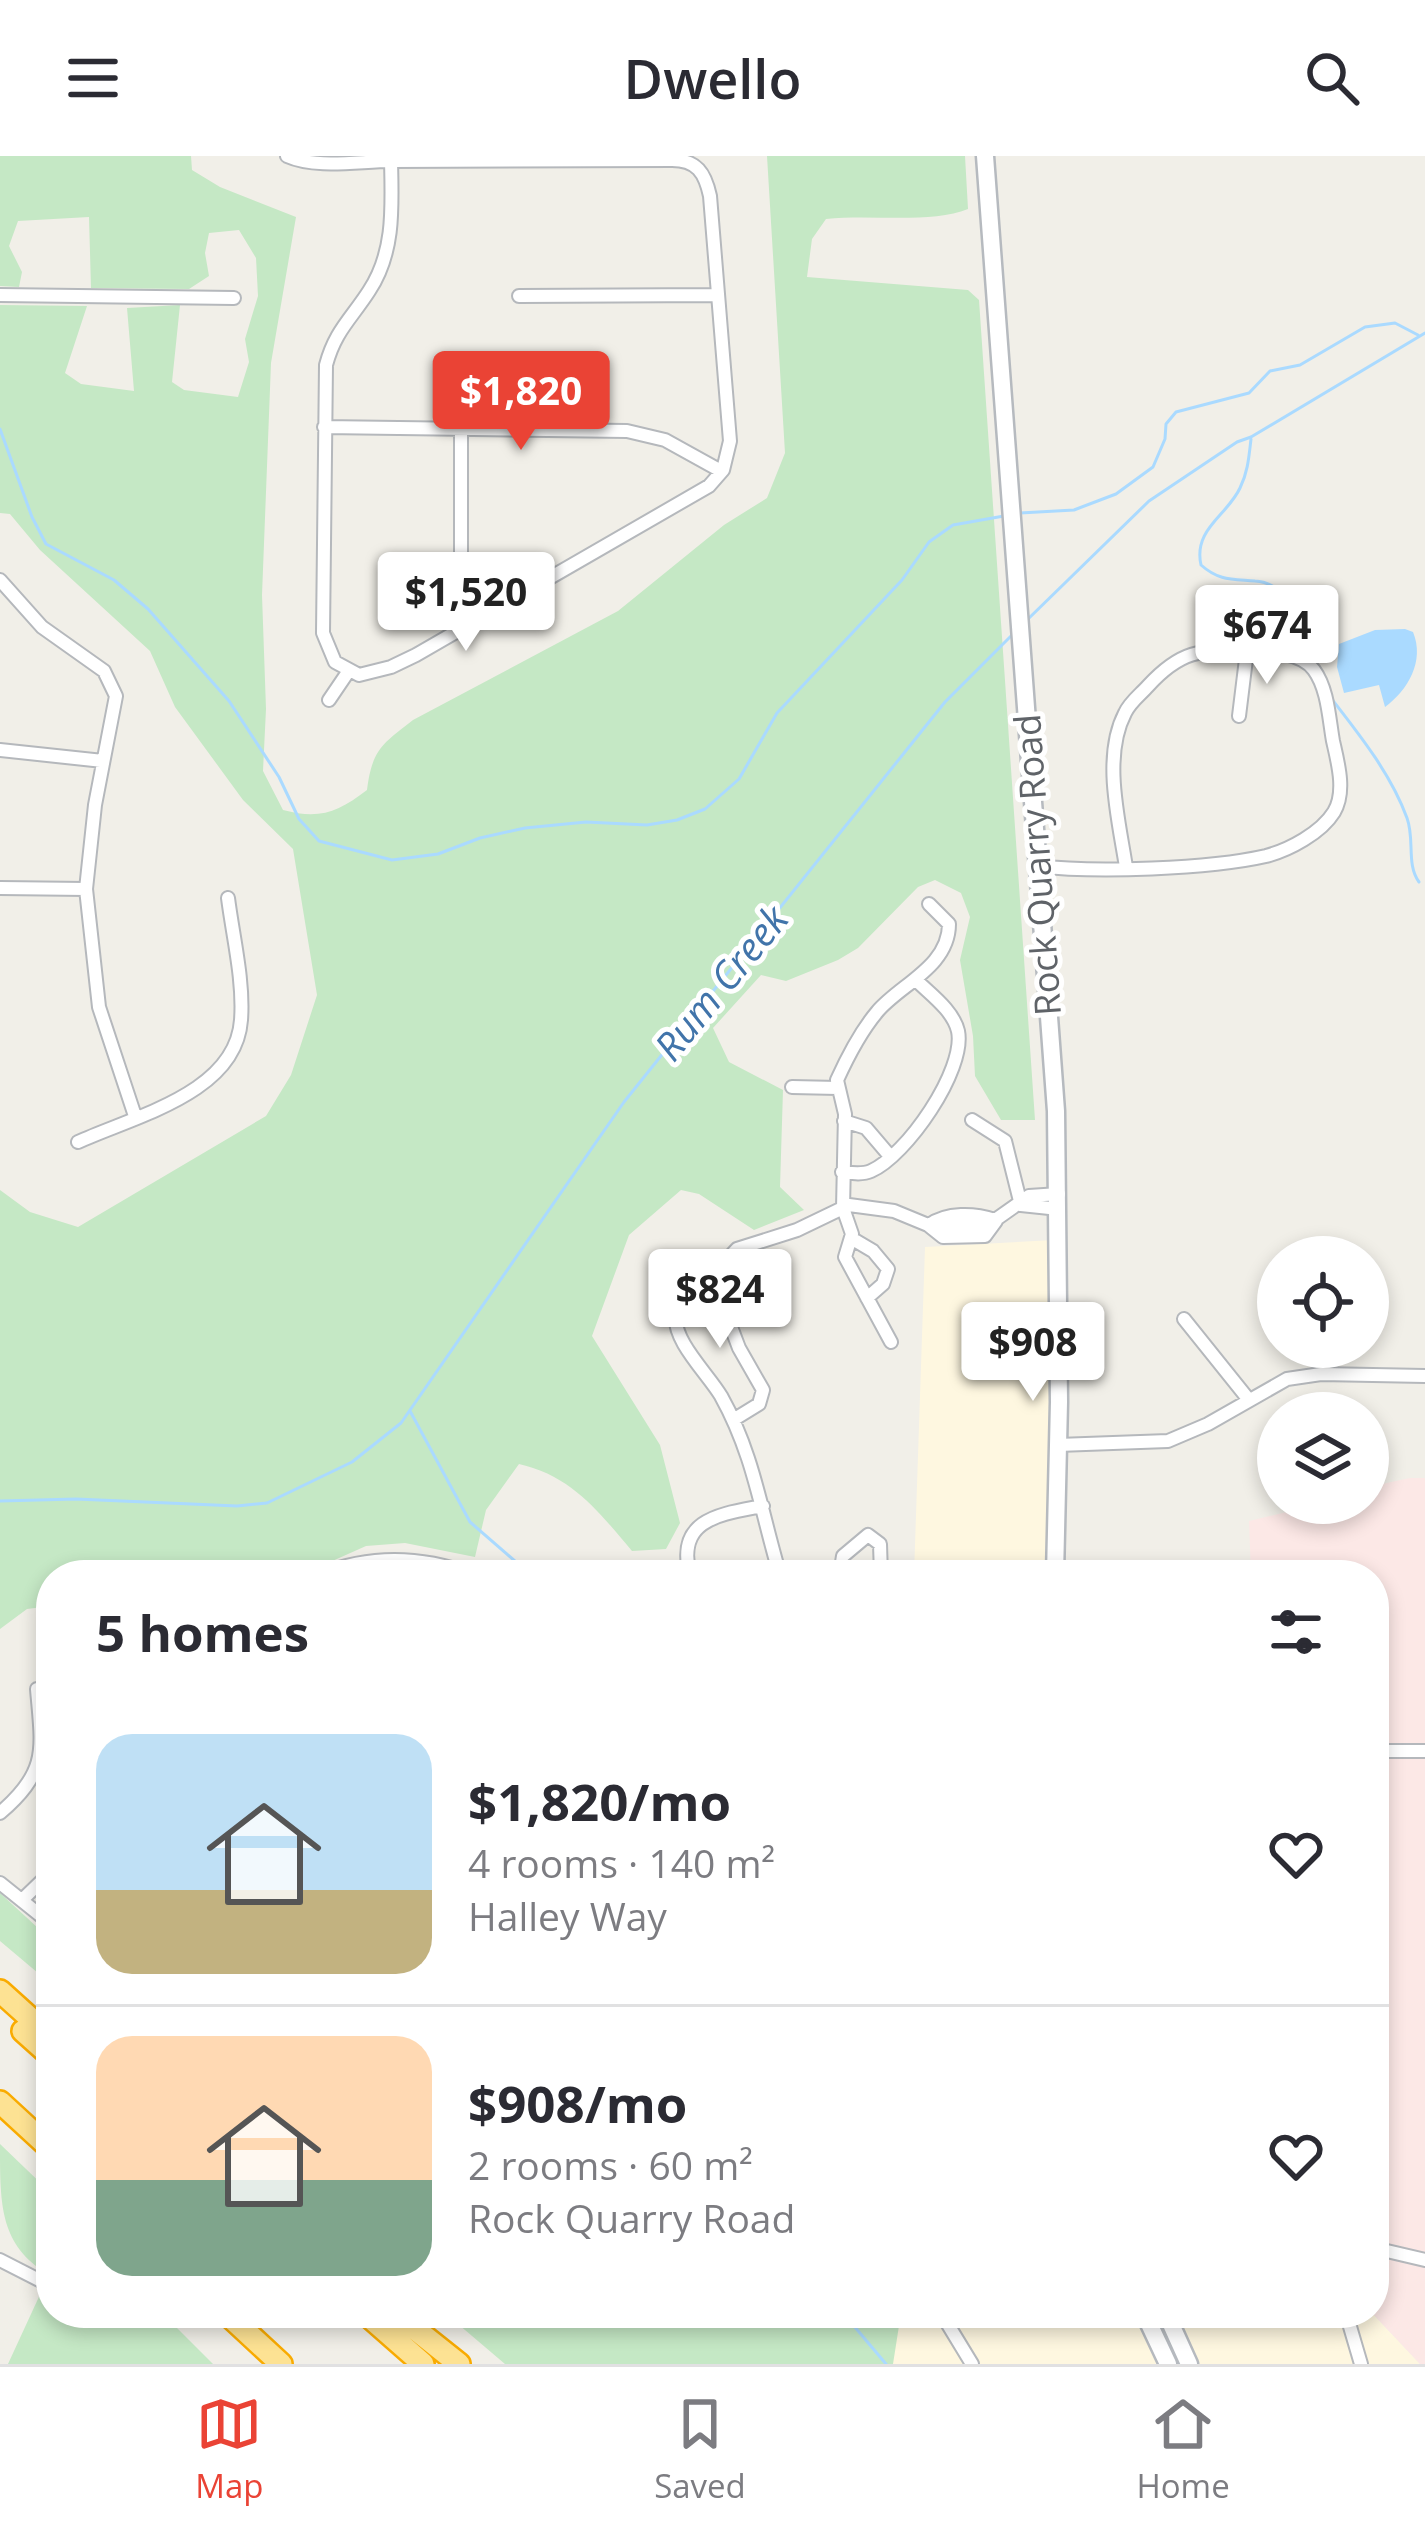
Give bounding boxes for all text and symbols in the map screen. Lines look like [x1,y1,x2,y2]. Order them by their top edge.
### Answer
text: Dwello [624,41,801,115]
icon: menu [60,45,126,111]
icon: search [1299,45,1365,111]
pin: $1,820 [423,351,619,453]
text: $1,820 [460,363,582,416]
pin: $1,520 [368,552,564,654]
text: $1,520 [405,564,527,617]
pin: $674 [1196,585,1338,687]
text: $674 [1222,597,1312,650]
street label: Rock Quarry Road [1002,713,1072,1017]
water label: Rum Creek [641,892,800,1071]
map controls [1257,1236,1389,1524]
button: locate [1257,1236,1389,1368]
pin: $824 [649,1249,791,1351]
text: $824 [675,1261,765,1314]
pin: $908 [962,1302,1104,1404]
text: $908 [988,1314,1078,1367]
button: layers [1257,1392,1389,1524]
text: 5 homes [96,1597,309,1667]
icon: filters [1263,1599,1329,1665]
text: $1,820/mo [468,1766,731,1836]
icon: home [192,1782,336,1926]
icon: heart [1263,1821,1329,1887]
text: 4 rooms · 140 m² [468,1836,775,1889]
text: Halley Way [468,1889,667,1942]
text: $908/mo [468,2068,687,2138]
icon: home [192,2084,336,2228]
icon: heart [1263,2123,1329,2189]
text: 2 rooms · 60 m² [468,2138,753,2191]
text: Rock Quarry Road [468,2191,795,2244]
tab: Map [195,2391,264,2508]
tab: Saved [654,2391,746,2508]
tab: Home [1136,2391,1230,2508]

